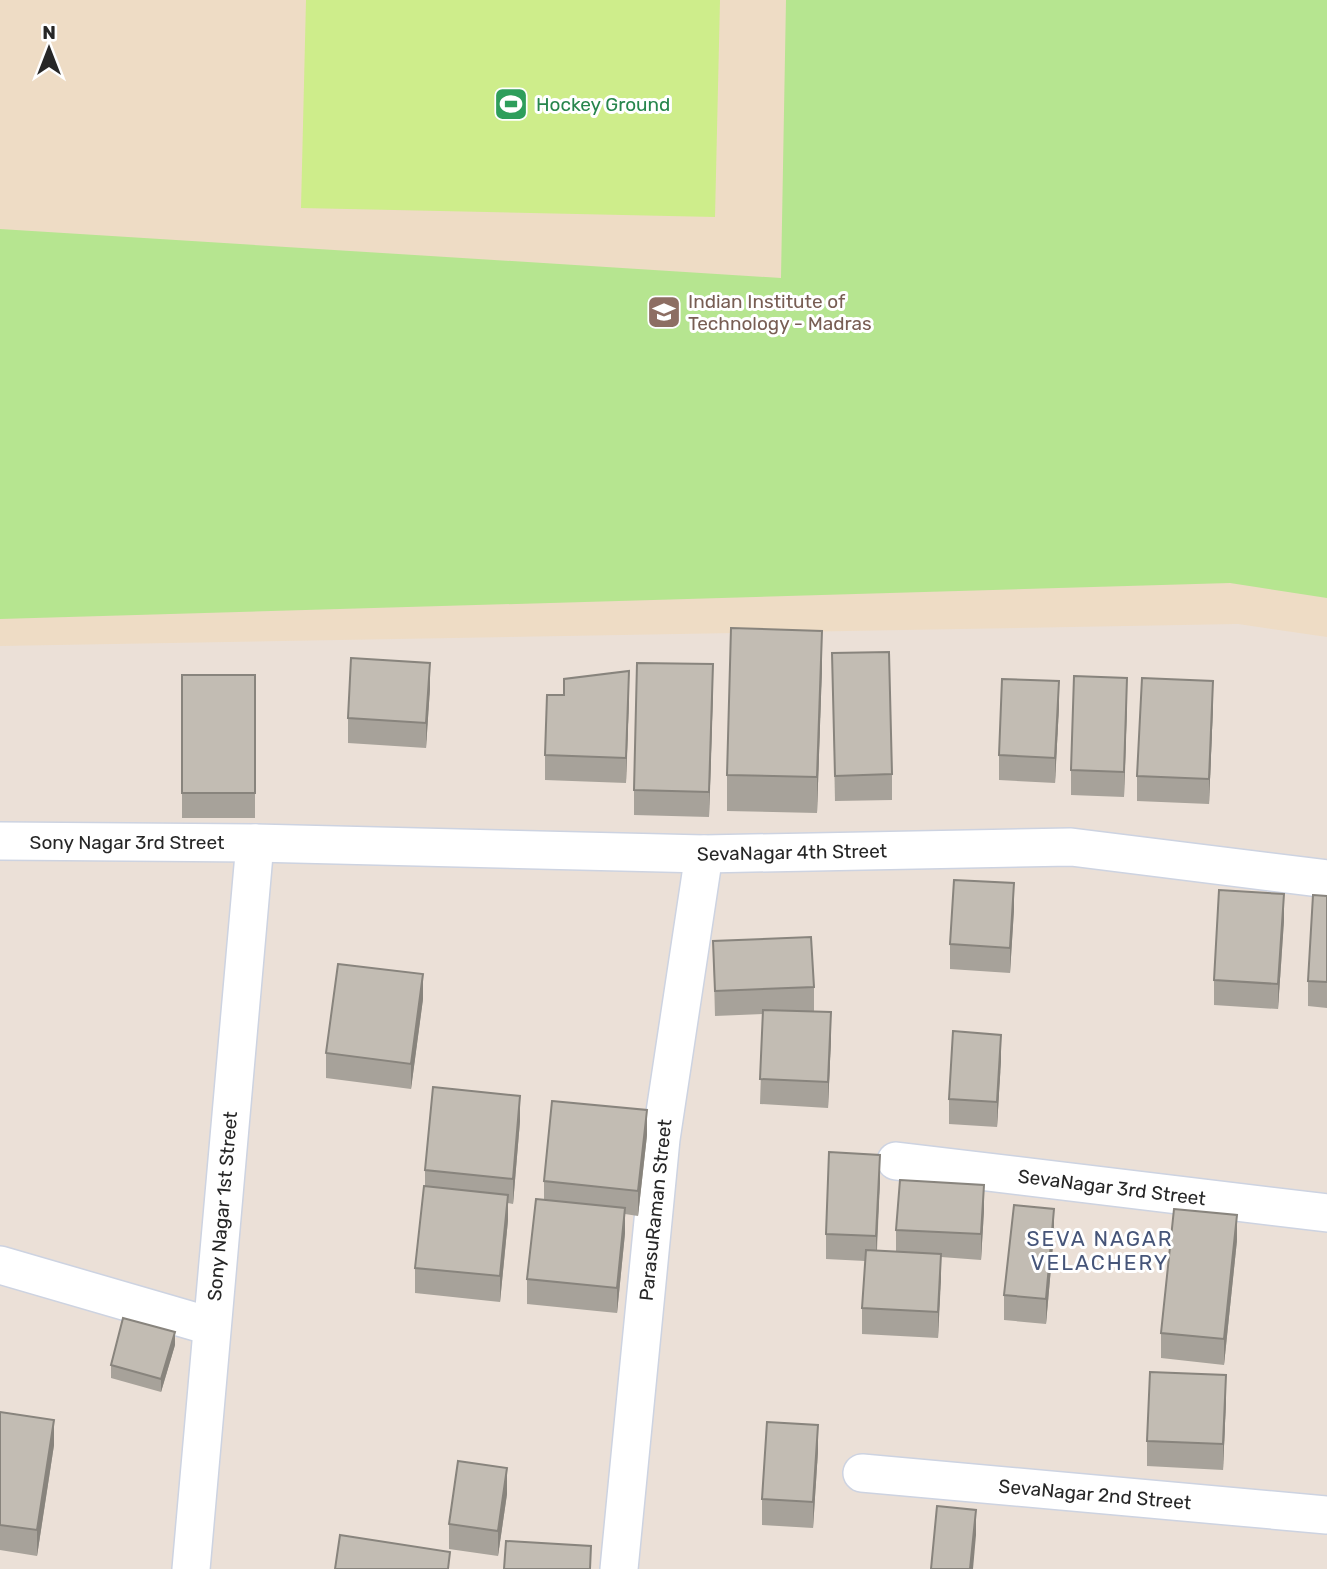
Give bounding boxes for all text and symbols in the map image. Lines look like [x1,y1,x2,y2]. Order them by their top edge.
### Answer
north arrow [14,14,84,84]
text: N [42,21,56,44]
sports icon: Hockey Ground [492,85,530,123]
place label: Hockey Ground [536,93,670,116]
place label: Indian Institute of Technology - Madras [688,290,872,335]
school or university icon: Indian Institute of Technology - Madras [645,293,683,331]
street label: Sony Nagar 3rd Street [30,831,225,854]
street label: SevaNagar 4th Street [697,839,888,866]
street label: Sony Nagar 1st Street [203,1110,242,1302]
street label: ParasuRaman Street [635,1117,677,1302]
street label: SevaNagar 3rd Street [1017,1165,1208,1210]
district label: SEVA NAGAR VELACHERY [1026,1226,1174,1275]
street label: SevaNagar 2nd Street [998,1475,1193,1514]

